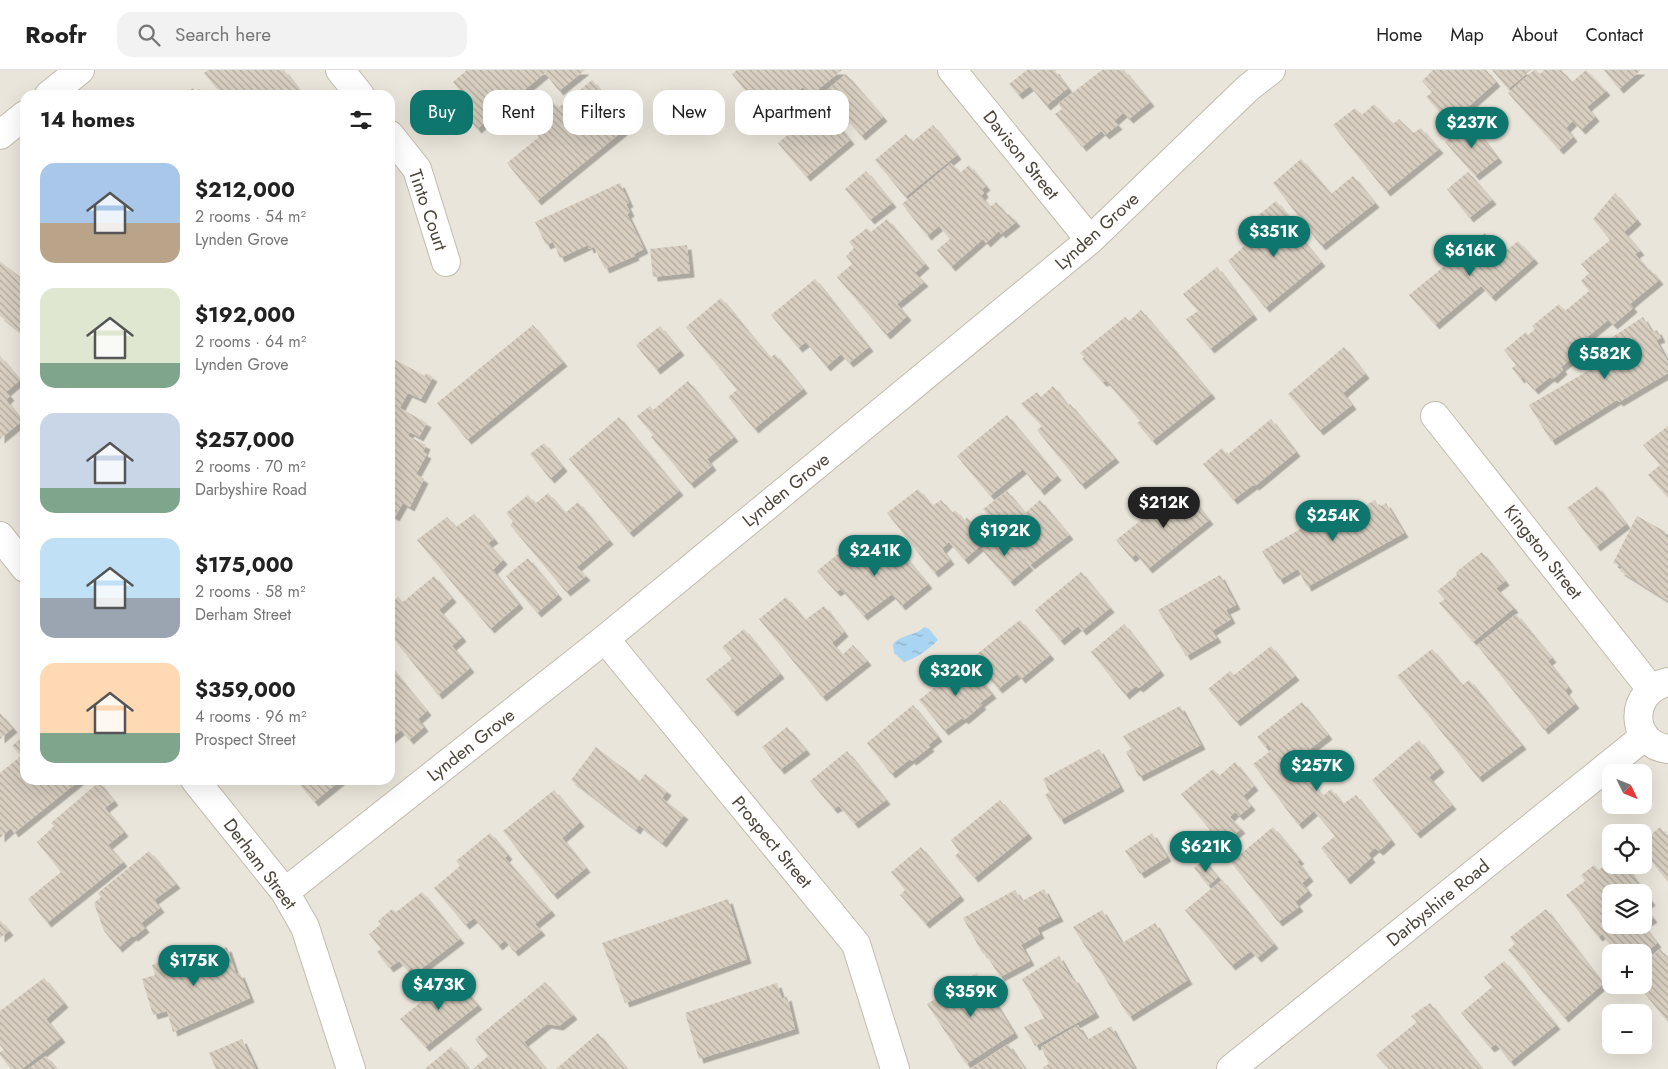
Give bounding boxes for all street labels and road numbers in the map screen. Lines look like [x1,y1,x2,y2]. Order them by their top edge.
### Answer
street label: Davison Street [977,105,1066,206]
street label: Tinto Court [402,166,454,255]
street label: Lynden Grove [1049,186,1145,276]
street label: Lynden Grove [737,447,835,533]
street label: Kingston Street [1498,499,1589,605]
street label: Lynden Grove [422,702,520,788]
street label: Prospect Street [726,790,819,894]
street label: Derham Street [217,813,303,916]
street label: Darbyshire Road [1381,853,1495,953]

